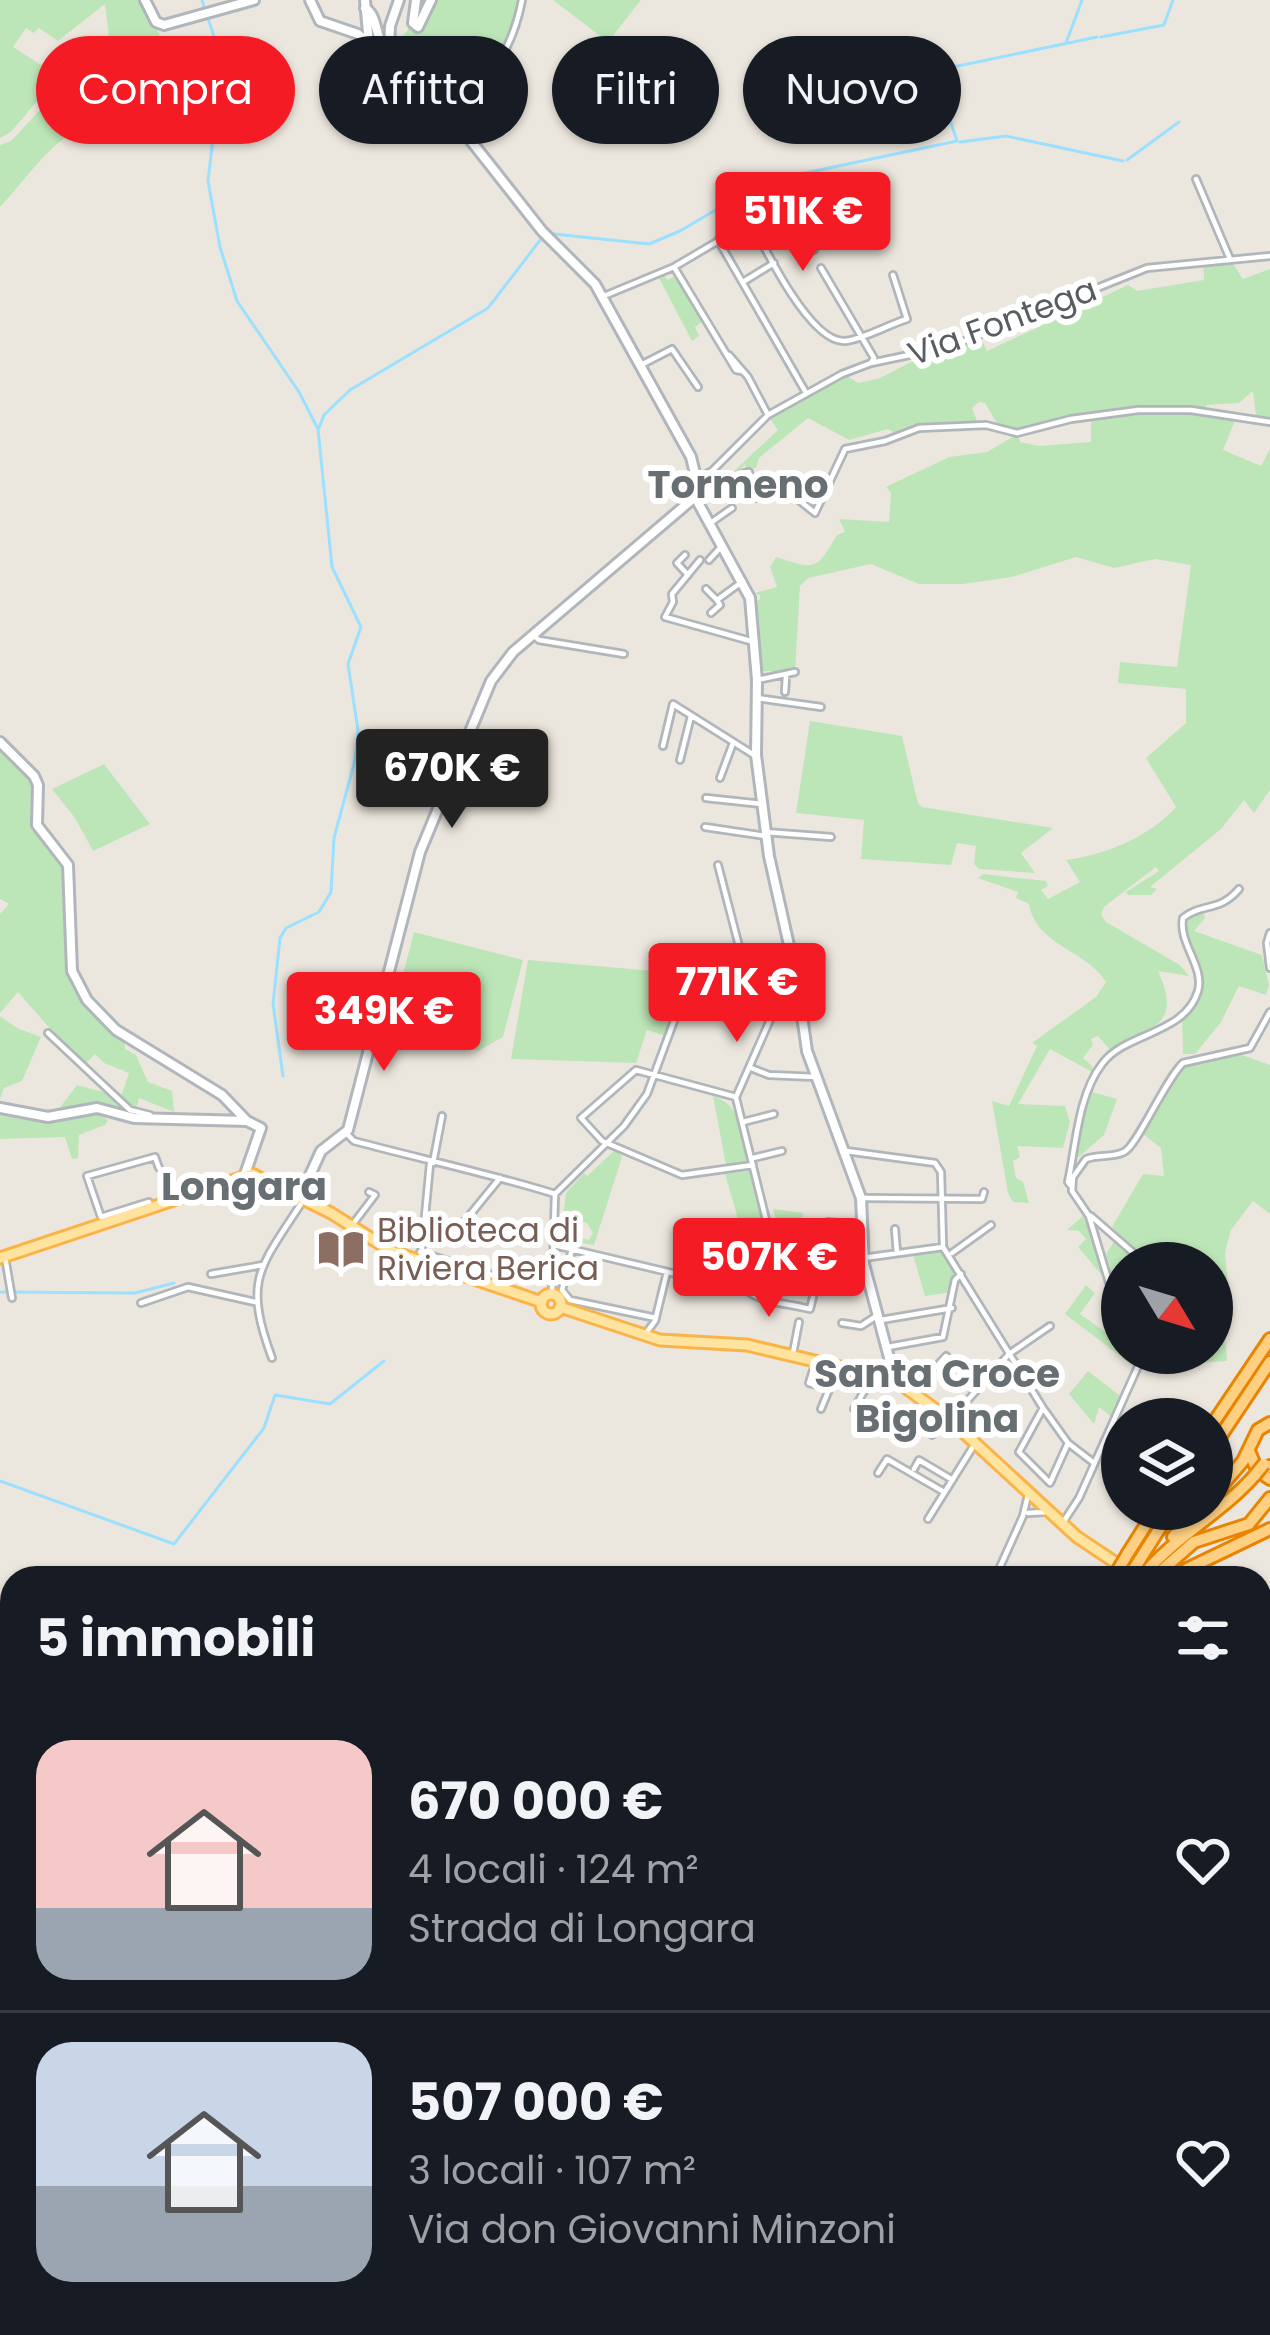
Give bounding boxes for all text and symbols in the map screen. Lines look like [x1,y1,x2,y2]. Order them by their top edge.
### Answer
chip: Compra [36,36,295,144]
chip: Affitta [319,36,528,144]
chip: Filtri [552,36,719,144]
chip: Nuovo [743,36,961,144]
pin: 511K € [705,172,901,274]
text: 511K € [742,183,864,238]
street label: Via Fontega [901,266,1103,377]
district label: Tormeno [647,457,829,512]
pin: 670K € [354,729,550,831]
text: 670K € [383,740,521,795]
pin: 771K € [639,943,835,1045]
text: 771K € [676,954,798,1009]
pin: 349K € [286,972,482,1074]
text: 349K € [314,983,454,1038]
district label: Longara [161,1159,327,1214]
place label: Biblioteca di Riviera Berica [377,1207,599,1292]
pin: 507K € [671,1218,867,1320]
library icon: Biblioteca di Riviera Berica [316,1224,366,1274]
text: 507K € [700,1229,838,1284]
north arrow [1101,1242,1233,1374]
map controls [1101,1242,1233,1530]
district label: Santa Croce Bigolina [814,1346,1060,1446]
button: layers [1101,1398,1233,1530]
text: 5 immobili [36,1602,315,1674]
icon: filters [1170,1605,1236,1671]
text: 670 000 € [408,1765,663,1837]
icon: home [132,1788,276,1932]
icon: heart [1170,1827,1236,1893]
text: 4 locali · 124 m² [408,1842,699,1897]
text: Strada di Longara [408,1901,756,1956]
text: 507 000 € [408,2066,664,2138]
icon: home [132,2090,276,2234]
icon: heart [1170,2129,1236,2195]
text: 3 locali · 107 m² [408,2143,696,2198]
text: Via don Giovanni Minzoni [408,2202,896,2257]

